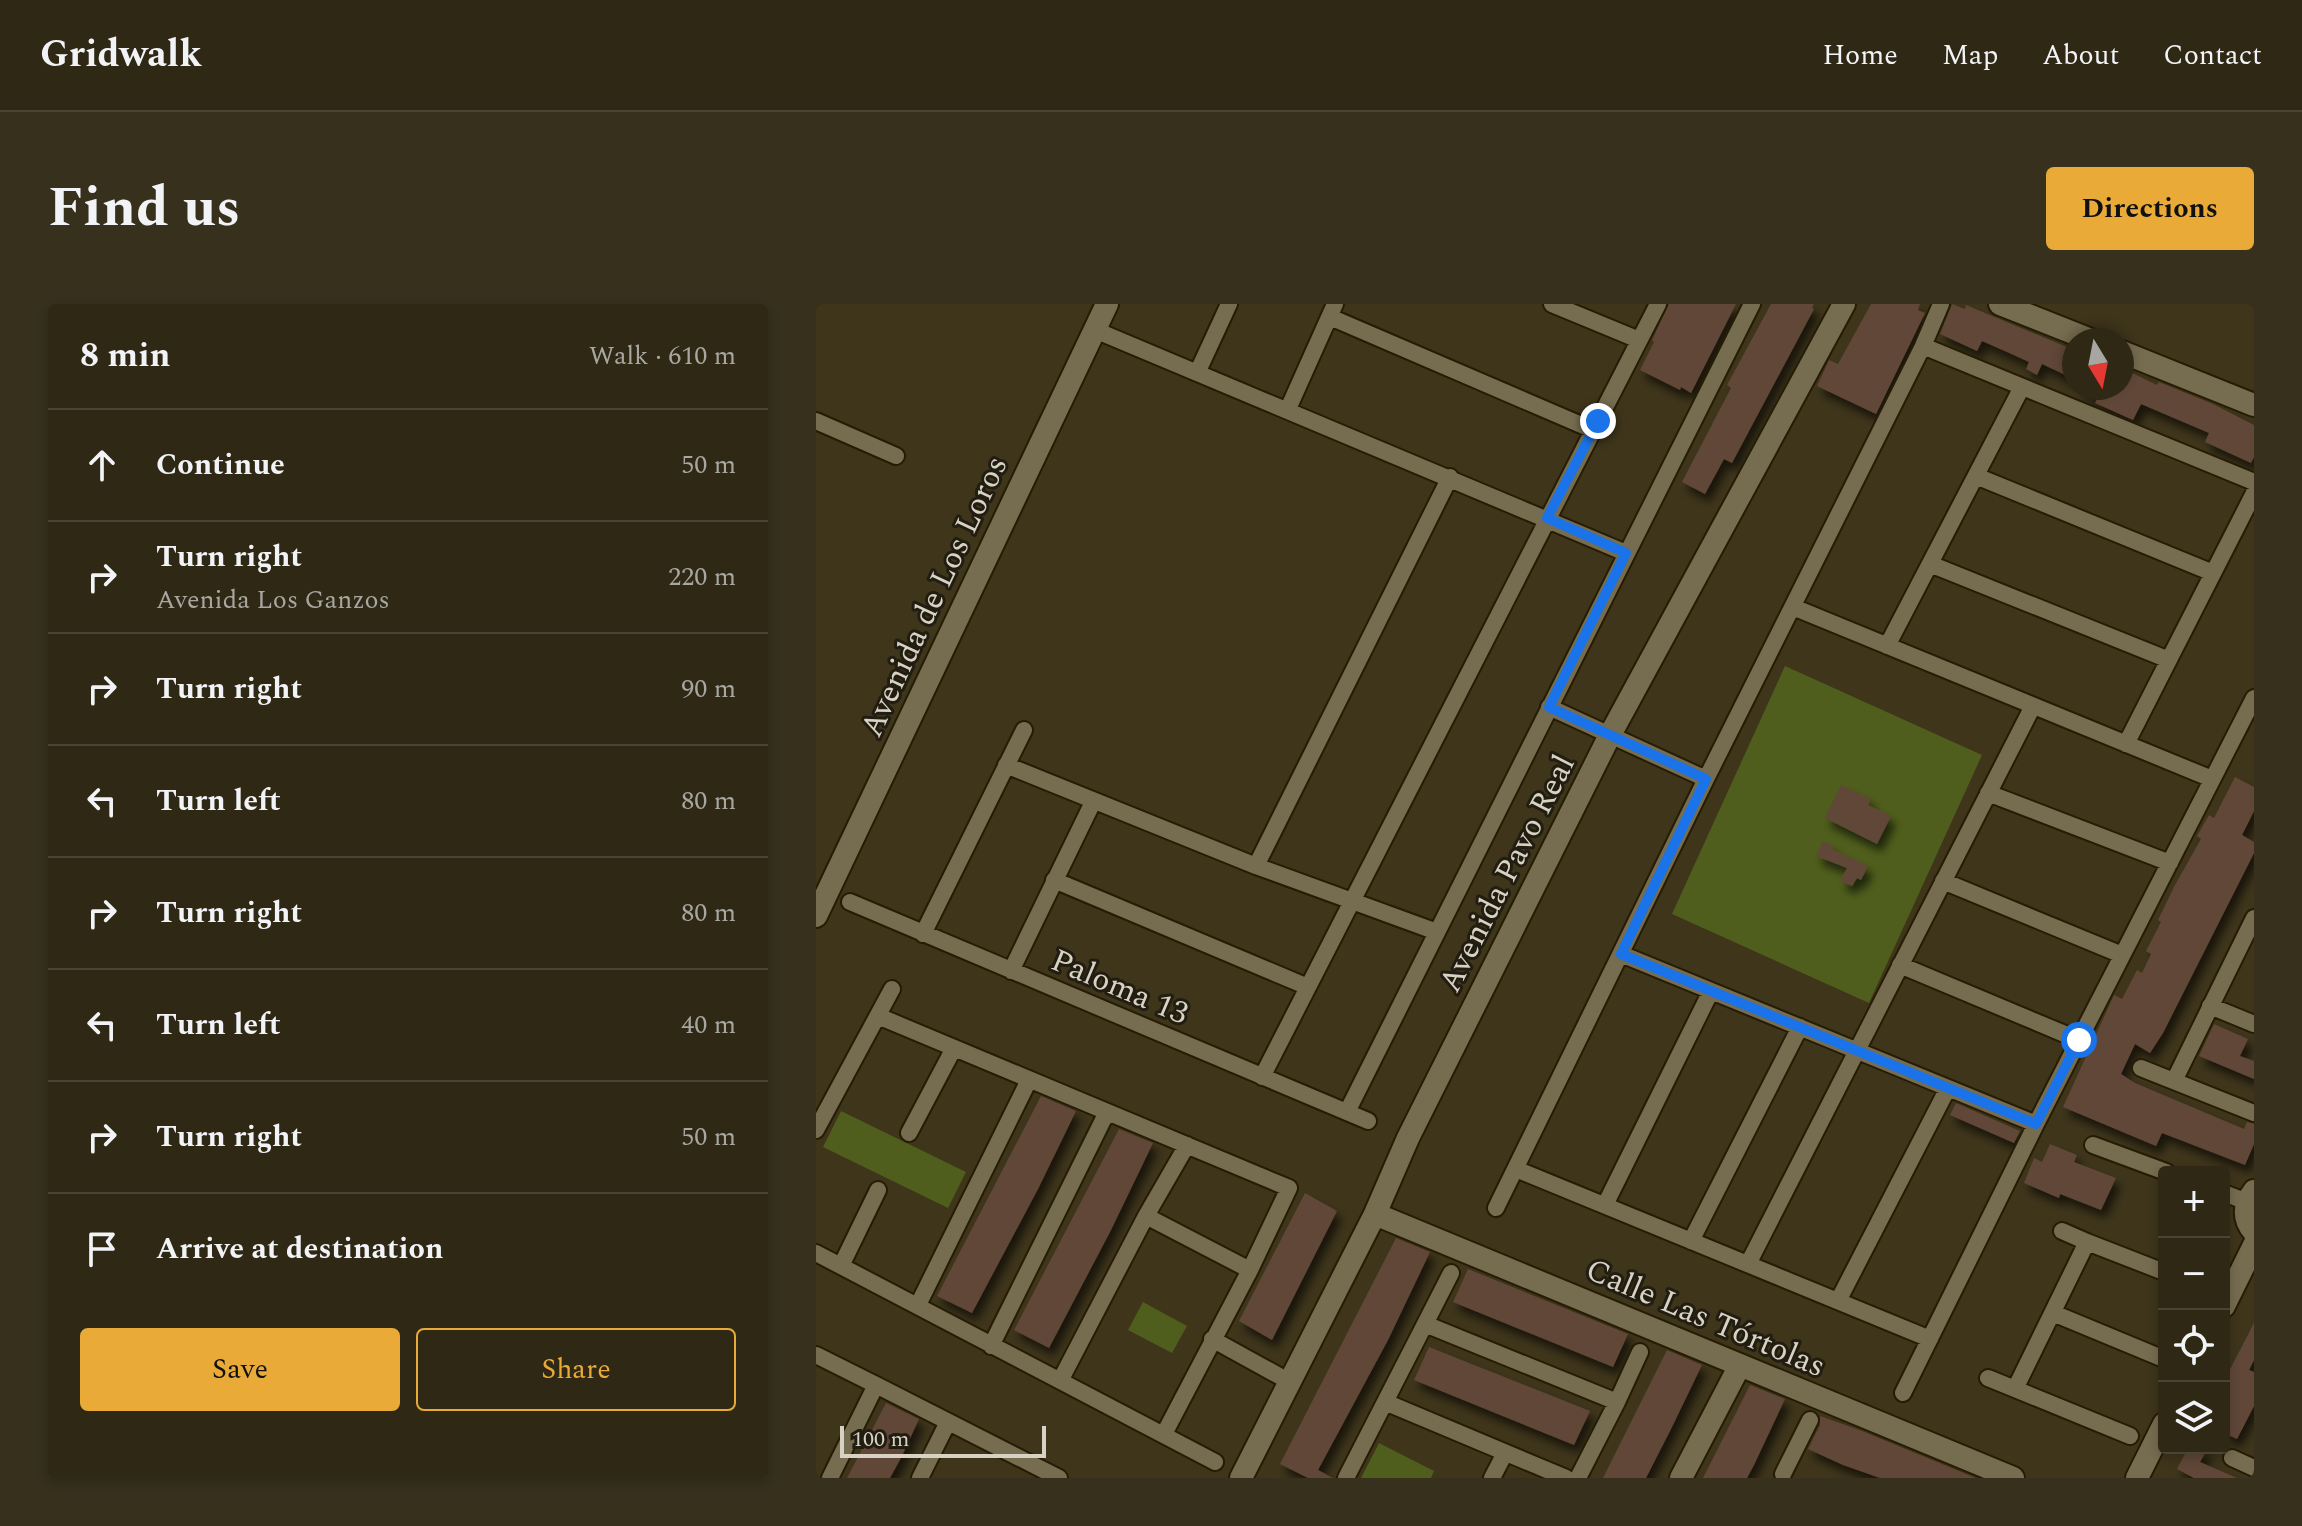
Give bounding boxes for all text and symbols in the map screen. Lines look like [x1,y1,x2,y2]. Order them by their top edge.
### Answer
text: Gridwalk [40,26,202,84]
text: Home [1822,34,1898,77]
text: Map [1942,34,1998,77]
text: About [2042,34,2119,77]
text: Contact [2163,34,2262,77]
text: Find us [48,166,241,251]
button: Directions [2046,167,2254,250]
north arrow [2062,328,2134,400]
text: 8 min [80,330,170,382]
text: Walk · 610 m [589,336,736,376]
route end [1580,403,1616,439]
text: Continue [156,442,285,488]
icon: ahead [80,443,124,487]
text: 50 m [681,445,736,485]
street label: Avenida de Los Loros [848,448,1021,745]
text: Turn right [156,534,302,580]
icon: right [80,555,124,599]
text: 220 m [668,557,736,597]
text: Avenida Los Ganzos [156,580,390,620]
text: Turn right [156,666,302,712]
icon: right [80,667,124,711]
text: 90 m [681,669,736,709]
street label: Avenida Pavo Real [1426,746,1588,1001]
text: Turn left [156,778,281,824]
icon: left [80,779,124,823]
text: 80 m [681,781,736,821]
text: Turn right [156,890,302,936]
icon: right [80,891,124,935]
text: 80 m [681,893,736,933]
street label: Paloma 13 [1043,937,1196,1038]
text: Turn left [156,1002,281,1048]
icon: left [80,1003,124,1047]
text: 40 m [681,1005,736,1045]
route start [2061,1022,2097,1058]
text: Turn right [156,1114,302,1160]
icon: right [80,1115,124,1159]
text: 50 m [681,1117,736,1157]
map controls [2158,1166,2230,1454]
button: + [2158,1166,2230,1238]
text: Arrive at destination [156,1226,443,1272]
icon: arrive [80,1227,124,1271]
button: − [2158,1238,2230,1310]
street label: Calle Las Tórtolas [1578,1246,1833,1391]
button: locate [2158,1310,2230,1382]
button: Save [80,1328,400,1411]
button: Share [416,1328,736,1411]
button: layers [2158,1382,2230,1454]
scale bar [840,1422,1046,1458]
text: 100 m [852,1423,909,1456]

